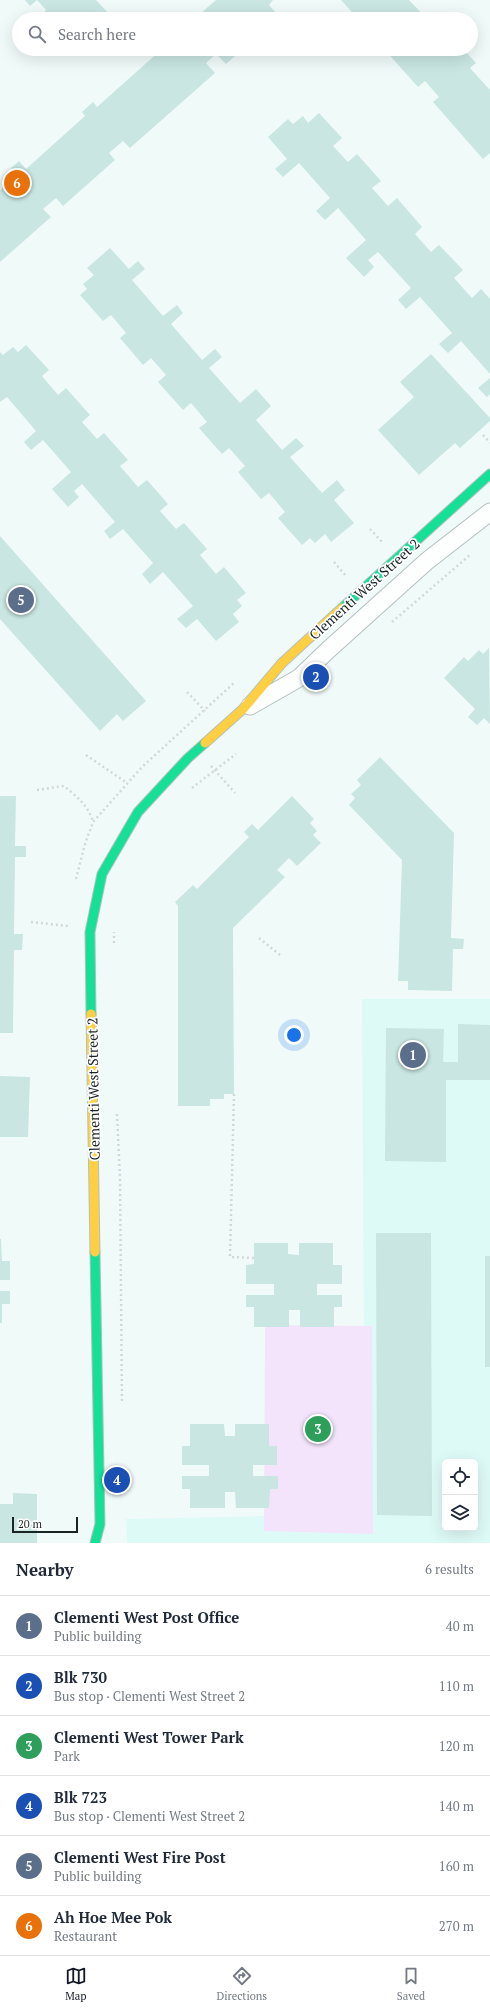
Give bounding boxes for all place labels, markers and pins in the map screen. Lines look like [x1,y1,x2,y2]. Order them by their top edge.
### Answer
pin: 6 [4,168,30,198]
pin: 5 [8,585,34,615]
pin: 2 [303,662,329,692]
pin: 1 [400,1040,426,1070]
pin: 3 [305,1414,331,1444]
pin: 4 [104,1465,130,1495]

